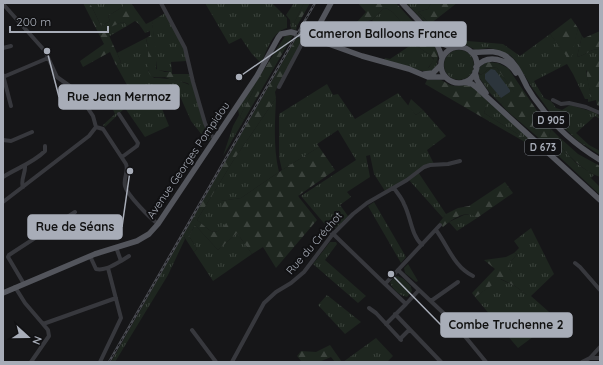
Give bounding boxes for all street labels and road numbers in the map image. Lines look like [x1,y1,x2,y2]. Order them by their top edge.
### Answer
street label: Avenue Georges Pompidou [144,99,232,221]
road number: D 905 [533,112,569,128]
road number: D 673 [525,139,561,155]
street label: Rue du Créchot [283,209,345,277]

